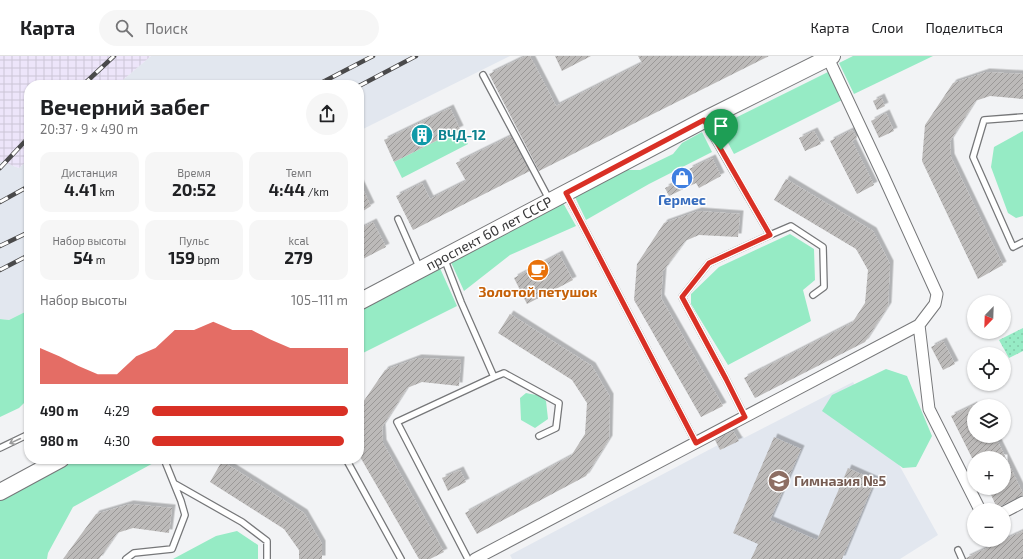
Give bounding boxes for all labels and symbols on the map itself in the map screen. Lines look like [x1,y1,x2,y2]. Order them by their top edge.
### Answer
pin [704,109,738,150]
building icon: ВЧД-12 [409,122,435,148]
place label: ВЧД-12 [438,126,486,143]
shop icon: Гермес [669,165,695,191]
place label: Гермес [658,191,706,208]
street label: проспект 60 лет СССР [422,193,555,273]
cafe icon: Золотой петушок [525,257,551,283]
place label: Золотой петушок [479,283,597,300]
north arrow [967,295,1011,339]
one-way arrow [9,438,21,445]
school or university icon: Гимназия №5 [766,468,792,494]
place label: Гимназия №5 [794,472,887,489]

